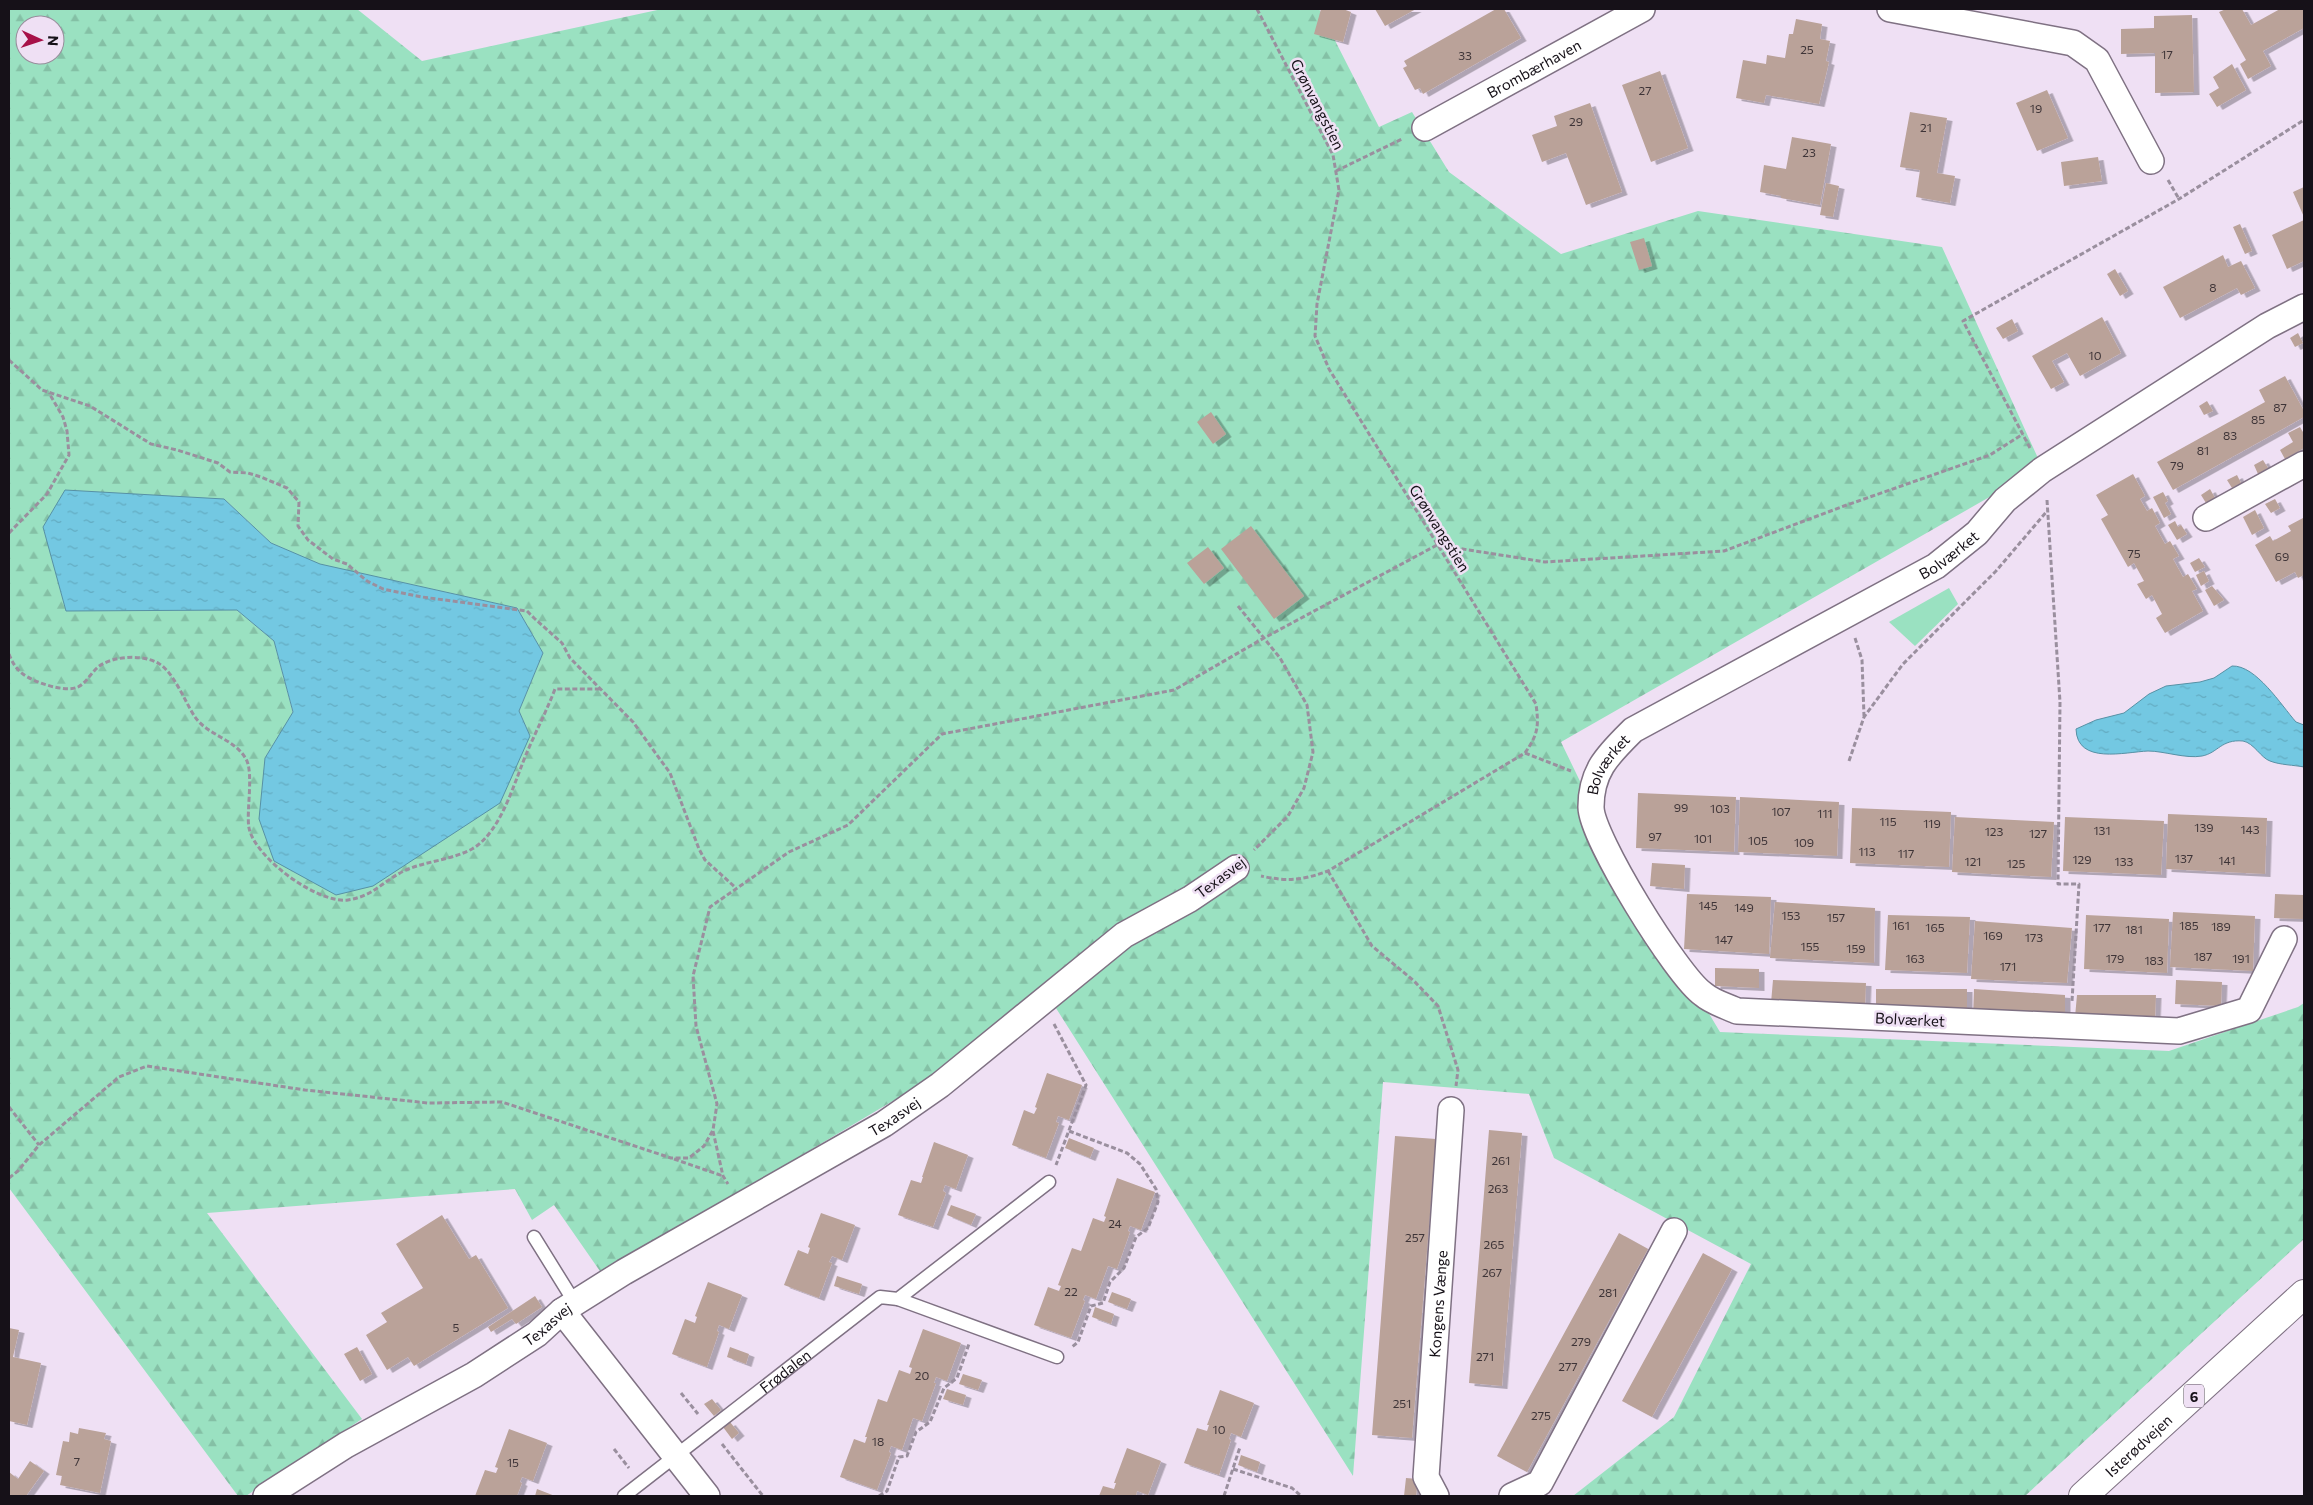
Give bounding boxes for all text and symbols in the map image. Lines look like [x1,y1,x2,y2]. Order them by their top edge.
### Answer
north arrow [15,15,65,65]
text: N [45,35,62,46]
street label: Brombærhaven [1483,35,1584,101]
house number: 25 [1800,42,1814,56]
house number: 17 [2161,47,2173,61]
house number: 33 [1458,48,1472,62]
street label: Grønvangstien [1287,56,1349,152]
house number: 27 [1639,83,1651,97]
house number: 19 [2030,101,2042,115]
house number: 29 [1569,114,1583,128]
house number: 21 [1920,120,1932,134]
house number: 23 [1802,145,1816,159]
house number: 8 [2209,280,2217,294]
house number: 10 [2089,348,2102,362]
house number: 87 [2273,400,2287,414]
house number: 85 [2251,412,2265,426]
house number: 83 [2223,428,2237,442]
house number: 81 [2197,443,2209,457]
house number: 79 [2170,458,2184,472]
street label: Grønvangstien [1406,481,1474,575]
street label: Bolværket [1916,526,1982,583]
house number: 75 [2127,546,2141,560]
house number: 69 [2275,549,2289,563]
street label: Bolværket [1583,730,1633,796]
house number: 99 [1674,800,1688,814]
house number: 103 [1710,801,1730,815]
house number: 107 [1771,804,1791,818]
house number: 111 [1817,806,1833,820]
house number: 115 [1879,814,1897,828]
house number: 119 [1923,816,1941,830]
house number: 139 [2194,820,2214,834]
house number: 143 [2240,822,2260,836]
house number: 131 [2093,823,2111,837]
house number: 123 [1985,824,2003,838]
house number: 127 [2029,826,2047,840]
house number: 97 [1648,829,1662,843]
house number: 101 [1694,831,1712,845]
house number: 105 [1748,833,1768,847]
house number: 109 [1794,835,1814,849]
house number: 113 [1858,844,1876,858]
house number: 117 [1898,846,1914,860]
house number: 137 [2175,851,2193,865]
street label: Texasvej [1191,852,1249,902]
house number: 129 [2072,852,2092,866]
house number: 141 [2218,853,2236,867]
house number: 121 [1965,854,1981,868]
house number: 133 [2115,854,2134,868]
house number: 125 [2007,856,2025,870]
house number: 145 [1698,898,1718,912]
house number: 149 [1734,900,1754,914]
house number: 153 [1782,908,1801,922]
house number: 157 [1827,910,1845,924]
house number: 161 [1892,918,1910,932]
house number: 185 [2179,918,2199,932]
house number: 189 [2211,919,2231,933]
house number: 165 [1925,920,1945,934]
house number: 177 [2093,920,2111,934]
house number: 181 [2125,922,2143,936]
house number: 169 [1983,928,2003,942]
house number: 173 [2025,930,2043,944]
house number: 147 [1715,932,1733,946]
house number: 155 [1801,939,1820,953]
house number: 159 [1846,941,1866,955]
house number: 187 [2194,949,2212,963]
house number: 163 [1905,951,1925,965]
house number: 179 [2106,951,2124,965]
house number: 191 [2232,951,2250,965]
house number: 183 [2144,953,2164,967]
house number: 171 [2000,959,2016,973]
street label: Bolværket [1875,1008,1945,1030]
street label: Texasvej [865,1093,923,1140]
house number: 261 [1491,1153,1511,1167]
house number: 263 [1488,1181,1509,1195]
house number: 24 [1108,1216,1122,1230]
house number: 257 [1405,1230,1425,1244]
house number: 265 [1484,1237,1504,1251]
street label: Kongens Vænge [1425,1250,1450,1358]
house number: 267 [1482,1265,1502,1279]
house number: 22 [1064,1284,1078,1298]
house number: 281 [1598,1285,1618,1299]
street label: Texasvej [520,1299,575,1350]
house number: 5 [453,1320,460,1334]
house number: 279 [1571,1334,1591,1348]
street label: Frødalen [756,1345,814,1396]
house number: 271 [1476,1349,1494,1363]
house number: 277 [1558,1359,1578,1373]
house number: 20 [915,1368,929,1382]
road number: 6 [2184,1384,2204,1408]
house number: 251 [1393,1396,1411,1410]
house number: 275 [1531,1408,1551,1422]
street label: Isterødvejen [2101,1410,2175,1480]
house number: 10 [1213,1422,1226,1436]
house number: 18 [872,1434,884,1448]
house number: 7 [74,1454,80,1468]
house number: 15 [507,1455,519,1469]

